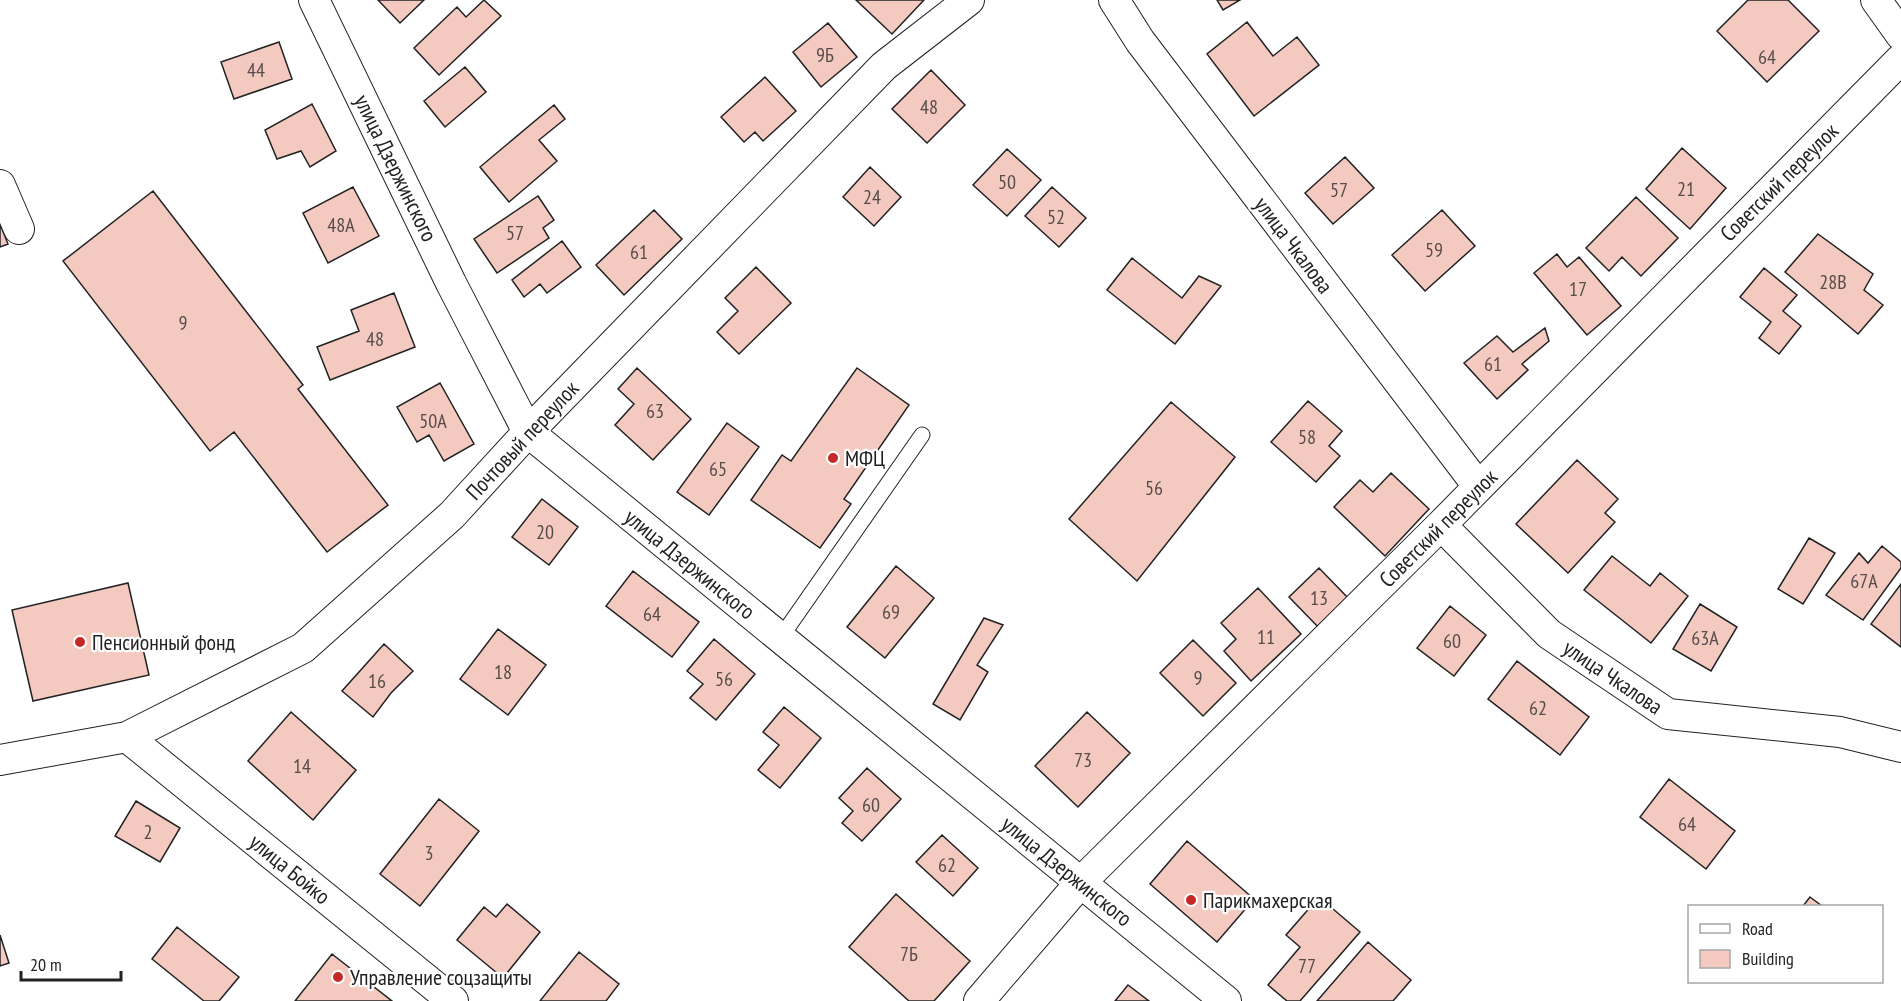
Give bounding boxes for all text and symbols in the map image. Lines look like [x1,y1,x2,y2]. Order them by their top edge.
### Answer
house number: 9Б [816,42,834,68]
house number: 64 [1758,44,1776,70]
house number: 44 [247,57,265,83]
street label: улица Дзержинского [348,90,444,246]
house number: 48 [920,94,938,120]
street label: Советский переулок [1714,117,1844,247]
house number: 50 [998,169,1016,195]
house number: 21 [1677,176,1695,202]
house number: 57 [1330,177,1348,203]
house number: 24 [863,184,881,210]
street label: улица Чкалова [1249,191,1339,299]
house number: 52 [1047,204,1065,230]
house number: 48А [327,212,355,238]
house number: 57 [506,220,524,246]
house number: 59 [1425,237,1443,263]
house number: 61 [630,239,648,265]
house number: 28В [1819,269,1847,295]
house number: 17 [1569,276,1587,302]
house number: 9 [179,310,188,336]
house number: 48 [366,326,384,352]
house number: 61 [1484,351,1502,377]
street label: Почтовый переулок [460,374,585,505]
house number: 63 [646,398,664,424]
house number: 50А [419,408,447,434]
house number: 58 [1298,424,1316,450]
place label: МФЦ [845,444,885,472]
marker: МФЦ [826,451,840,465]
house number: 65 [709,456,727,482]
street label: Советский переулок [1373,463,1503,593]
house number: 56 [1145,475,1163,501]
street label: улица Дзержинского [619,503,761,625]
house number: 20 [536,519,554,545]
house number: 67А [1850,568,1878,594]
house number: 13 [1310,585,1328,611]
house number: 69 [882,599,900,625]
house number: 64 [643,601,661,627]
house number: 11 [1257,624,1275,650]
house number: 63А [1691,625,1719,651]
place label: Пенсионный фонд [92,628,236,656]
house number: 60 [1443,628,1461,654]
street label: улица Чкалова [1558,634,1668,720]
marker: Пенсионный фонд [73,635,87,649]
house number: 18 [494,659,512,685]
house number: 9 [1194,665,1203,691]
house number: 56 [715,666,733,692]
house number: 16 [368,668,386,694]
house number: 62 [1529,695,1547,721]
house number: 73 [1074,747,1092,773]
house number: 14 [293,753,311,779]
house number: 60 [862,792,880,818]
street label: улица Дзержинского [996,810,1138,932]
house number: 64 [1678,811,1696,837]
house number: 2 [144,819,153,845]
street label: улица Бойко [244,828,336,910]
house number: 3 [425,840,434,866]
house number: 62 [938,852,956,878]
place label: Парикмахерская [1203,886,1332,914]
marker: Парикмахерская [1184,893,1198,907]
legend [1688,905,1883,983]
text: Road [1742,917,1773,940]
house number: 7Б [900,941,918,967]
scale bar [21,944,122,982]
text: Building [1742,947,1794,970]
text: 20 m [30,953,62,976]
house number: 77 [1298,953,1316,979]
place label: Управление соцзащиты [350,963,532,991]
marker: Управление соцзащиты [331,970,345,984]

